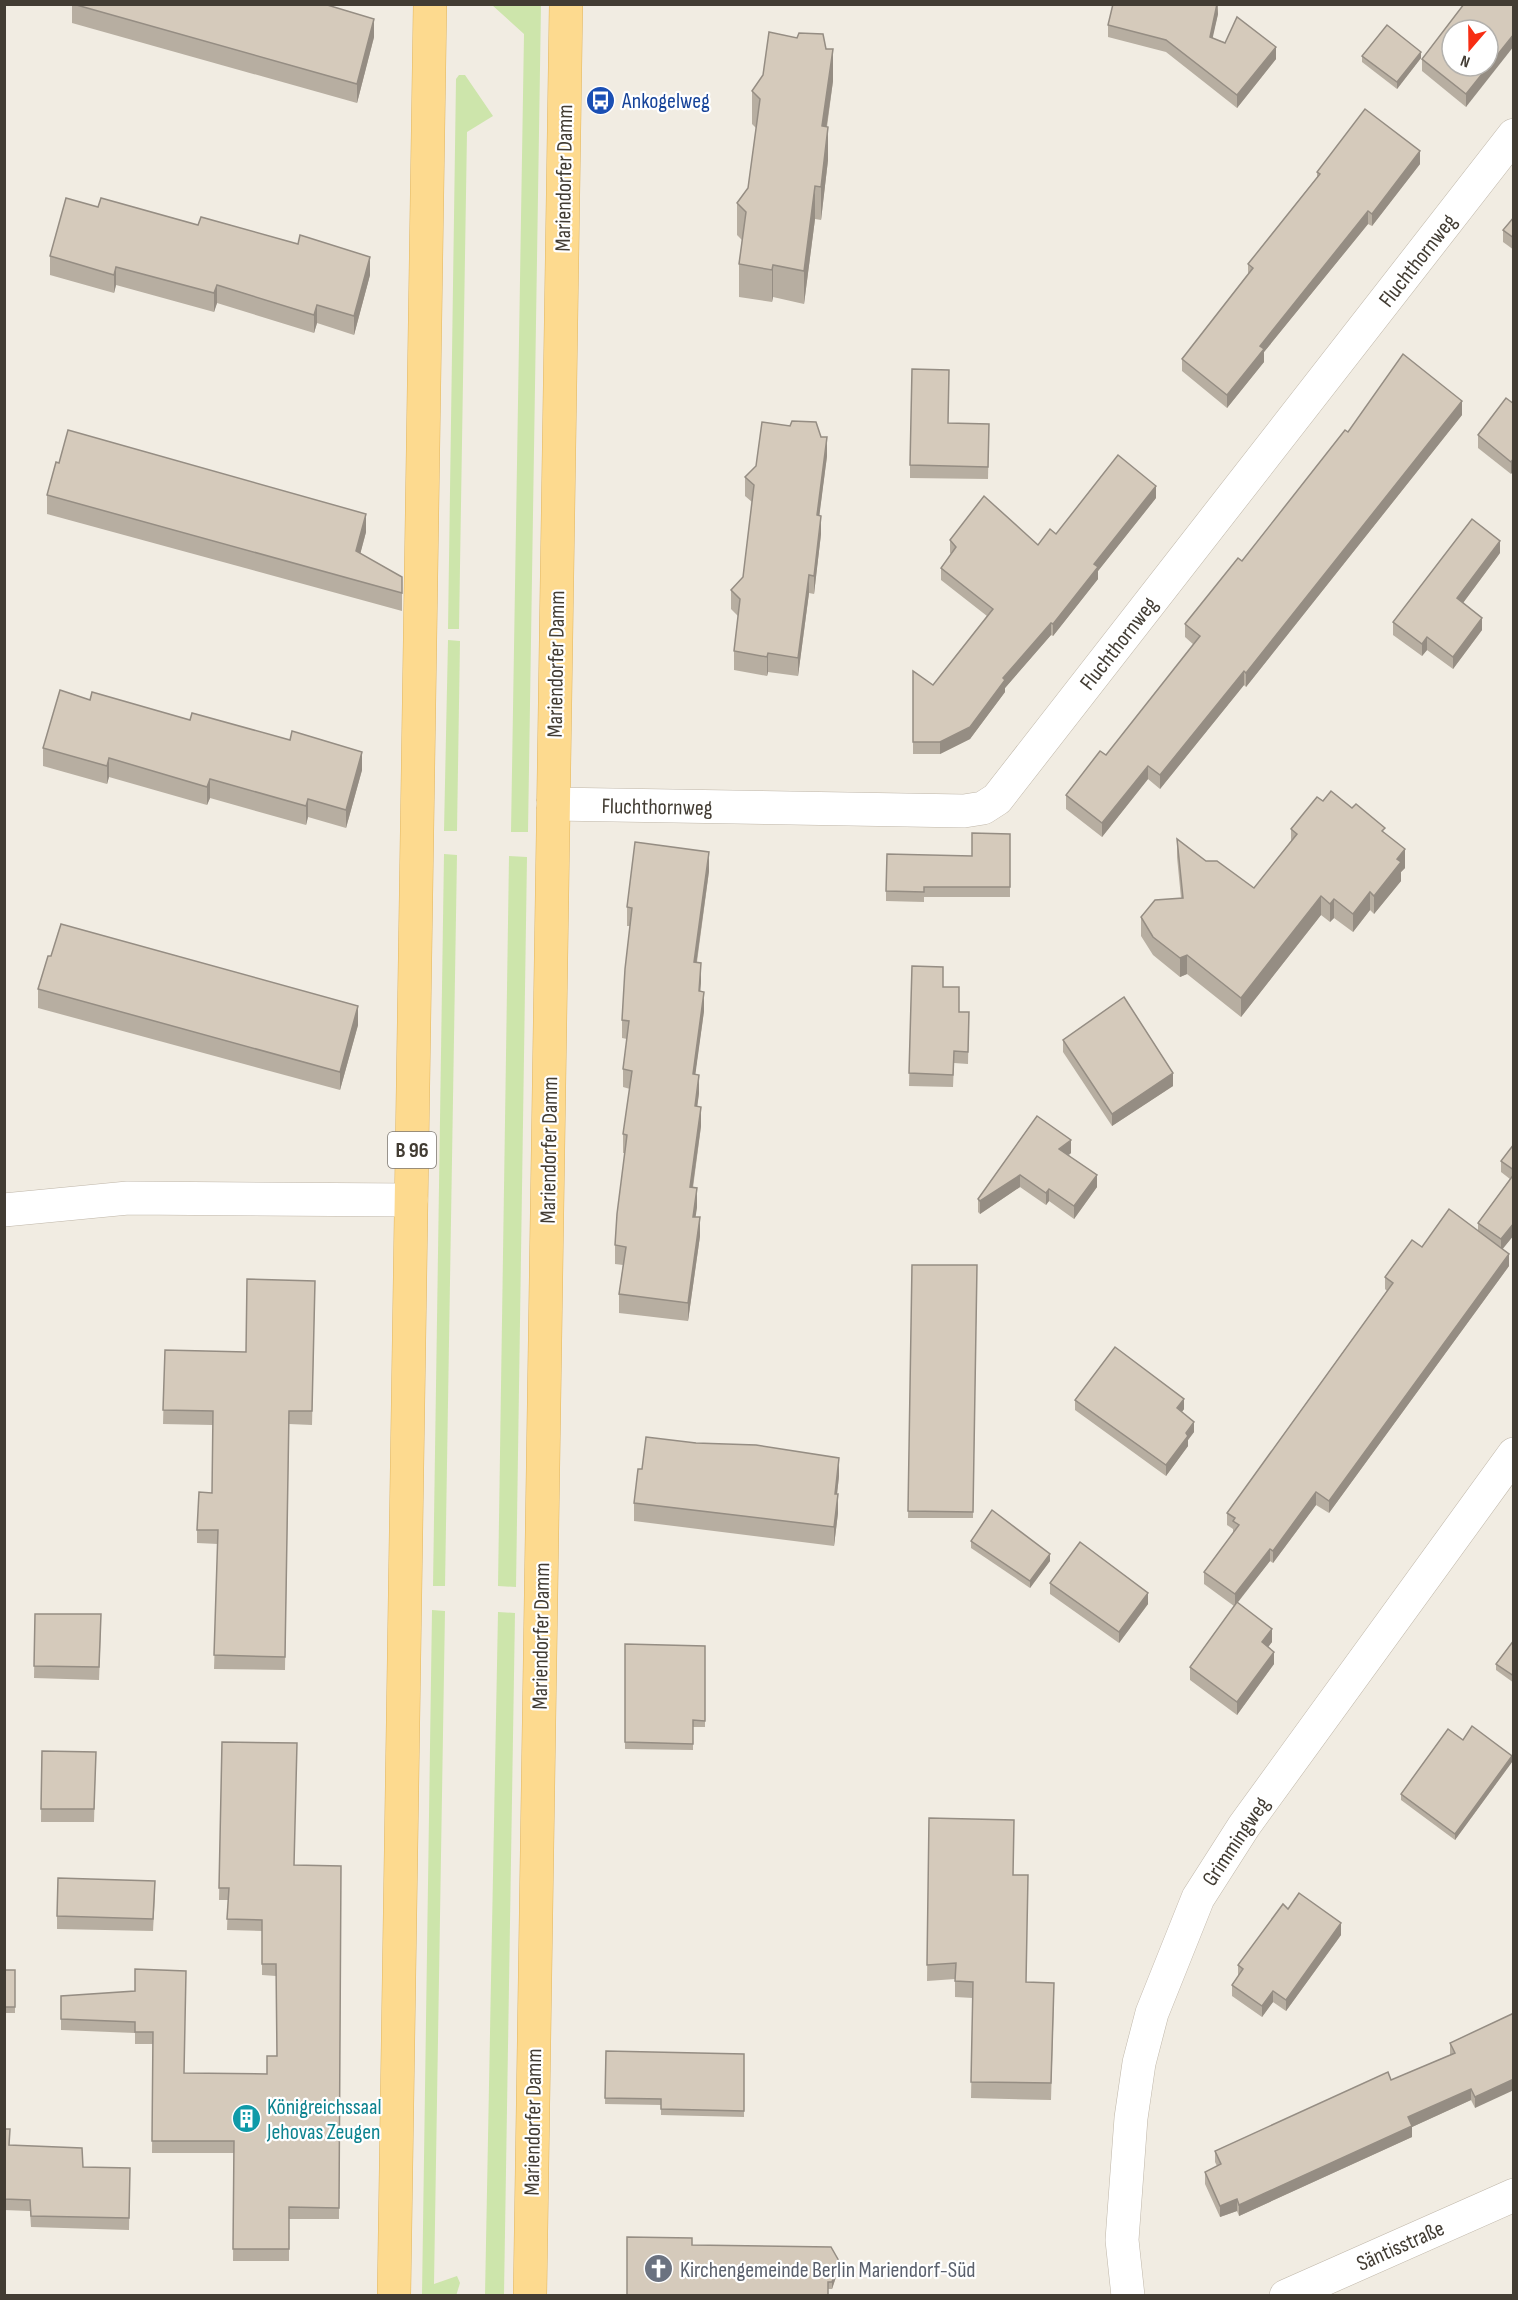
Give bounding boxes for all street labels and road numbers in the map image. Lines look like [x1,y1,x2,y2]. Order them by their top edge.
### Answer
street label: Mariendorfer Damm [550,104,579,252]
street label: Fluchthornweg [1373,209,1463,313]
street label: Mariendorfer Damm [542,590,571,738]
street label: Fluchthornweg [1074,592,1164,696]
street label: Fluchthornweg [601,793,713,822]
street label: Mariendorfer Damm [535,1076,564,1224]
road number: B 96 [388,1132,436,1168]
street label: Mariendorfer Damm [527,1562,556,1710]
street label: Grimmingweg [1197,1792,1276,1892]
street label: Mariendorfer Damm [519,2048,548,2196]
street label: Säntisstraße [1353,2215,1449,2278]

